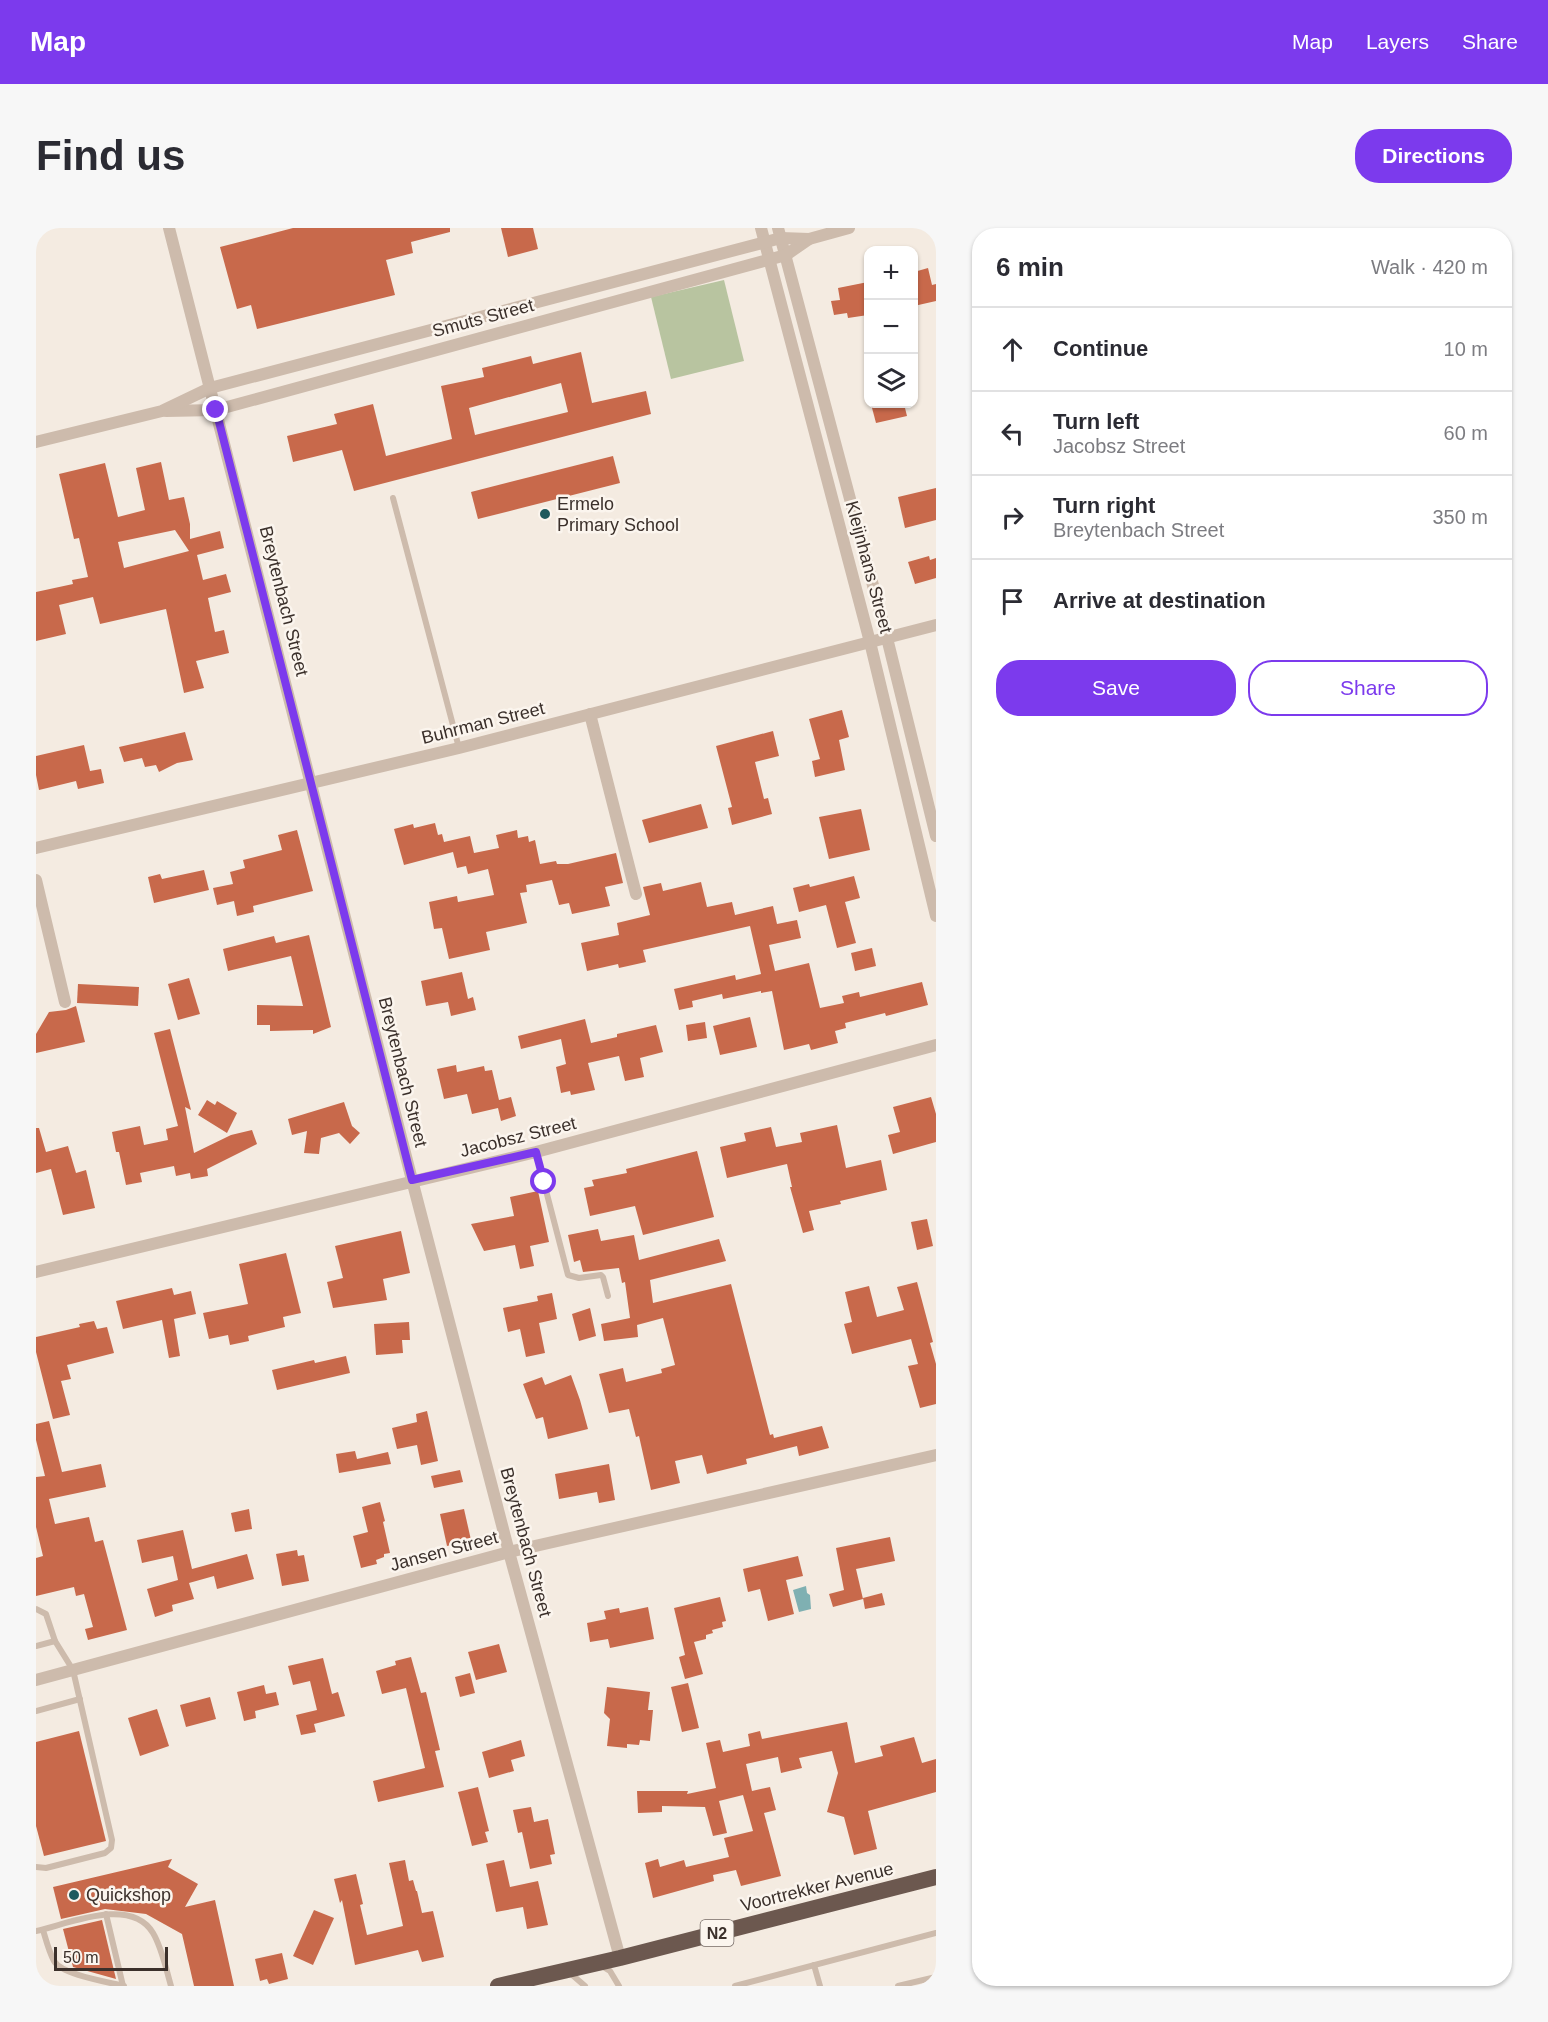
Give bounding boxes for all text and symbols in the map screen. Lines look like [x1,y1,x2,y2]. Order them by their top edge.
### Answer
text: Map [30,26,86,57]
text: Map [1292,30,1333,53]
text: Layers [1366,30,1429,53]
text: Share [1462,30,1518,53]
button: Directions [1355,129,1512,183]
text: Find us [36,132,185,179]
map controls [864,246,918,408]
button: + [864,246,918,300]
text: 6 min [996,252,1064,282]
text: Walk · 420 m [1371,256,1488,278]
street label: Smuts Street [430,295,536,341]
button: − [864,300,918,354]
icon: ahead [996,333,1029,366]
text: Continue [1053,336,1148,361]
text: 10 m [1444,338,1488,360]
button: layers [864,354,918,408]
route end [202,396,228,422]
text: Turn left [1053,409,1139,434]
icon: left [996,417,1029,450]
text: 60 m [1444,422,1488,444]
text: Jacobsz Street [1053,435,1185,457]
text: Turn right [1053,493,1155,518]
place label: Ermelo Primary School [557,494,679,535]
street label: Kleijnhans Street [842,499,896,635]
icon: right [996,501,1029,534]
text: 350 m [1432,506,1488,528]
marker: Ermelo Primary School [538,507,552,521]
text: Breytenbach Street [1053,519,1224,541]
street label: Breytenbach Street [256,524,312,678]
icon: arrive [996,585,1029,618]
text: Arrive at destination [1053,588,1266,613]
button: Save [996,660,1236,716]
button: Share [1248,660,1488,716]
street label: Buhrman Street [419,698,547,748]
street label: Breytenbach Street [375,995,431,1149]
street label: Jacobsz Street [458,1113,578,1161]
route start [530,1168,556,1194]
street label: Breytenbach Street [496,1465,556,1619]
street label: Jansen Street [388,1527,500,1575]
street label: Voortrekker Avenue [739,1858,895,1916]
place label: Quickshop [86,1885,171,1905]
marker: Quickshop [67,1888,81,1902]
road number: N2 [700,1920,734,1946]
scale bar [54,1944,168,1972]
text: 50 m [63,1949,99,1966]

